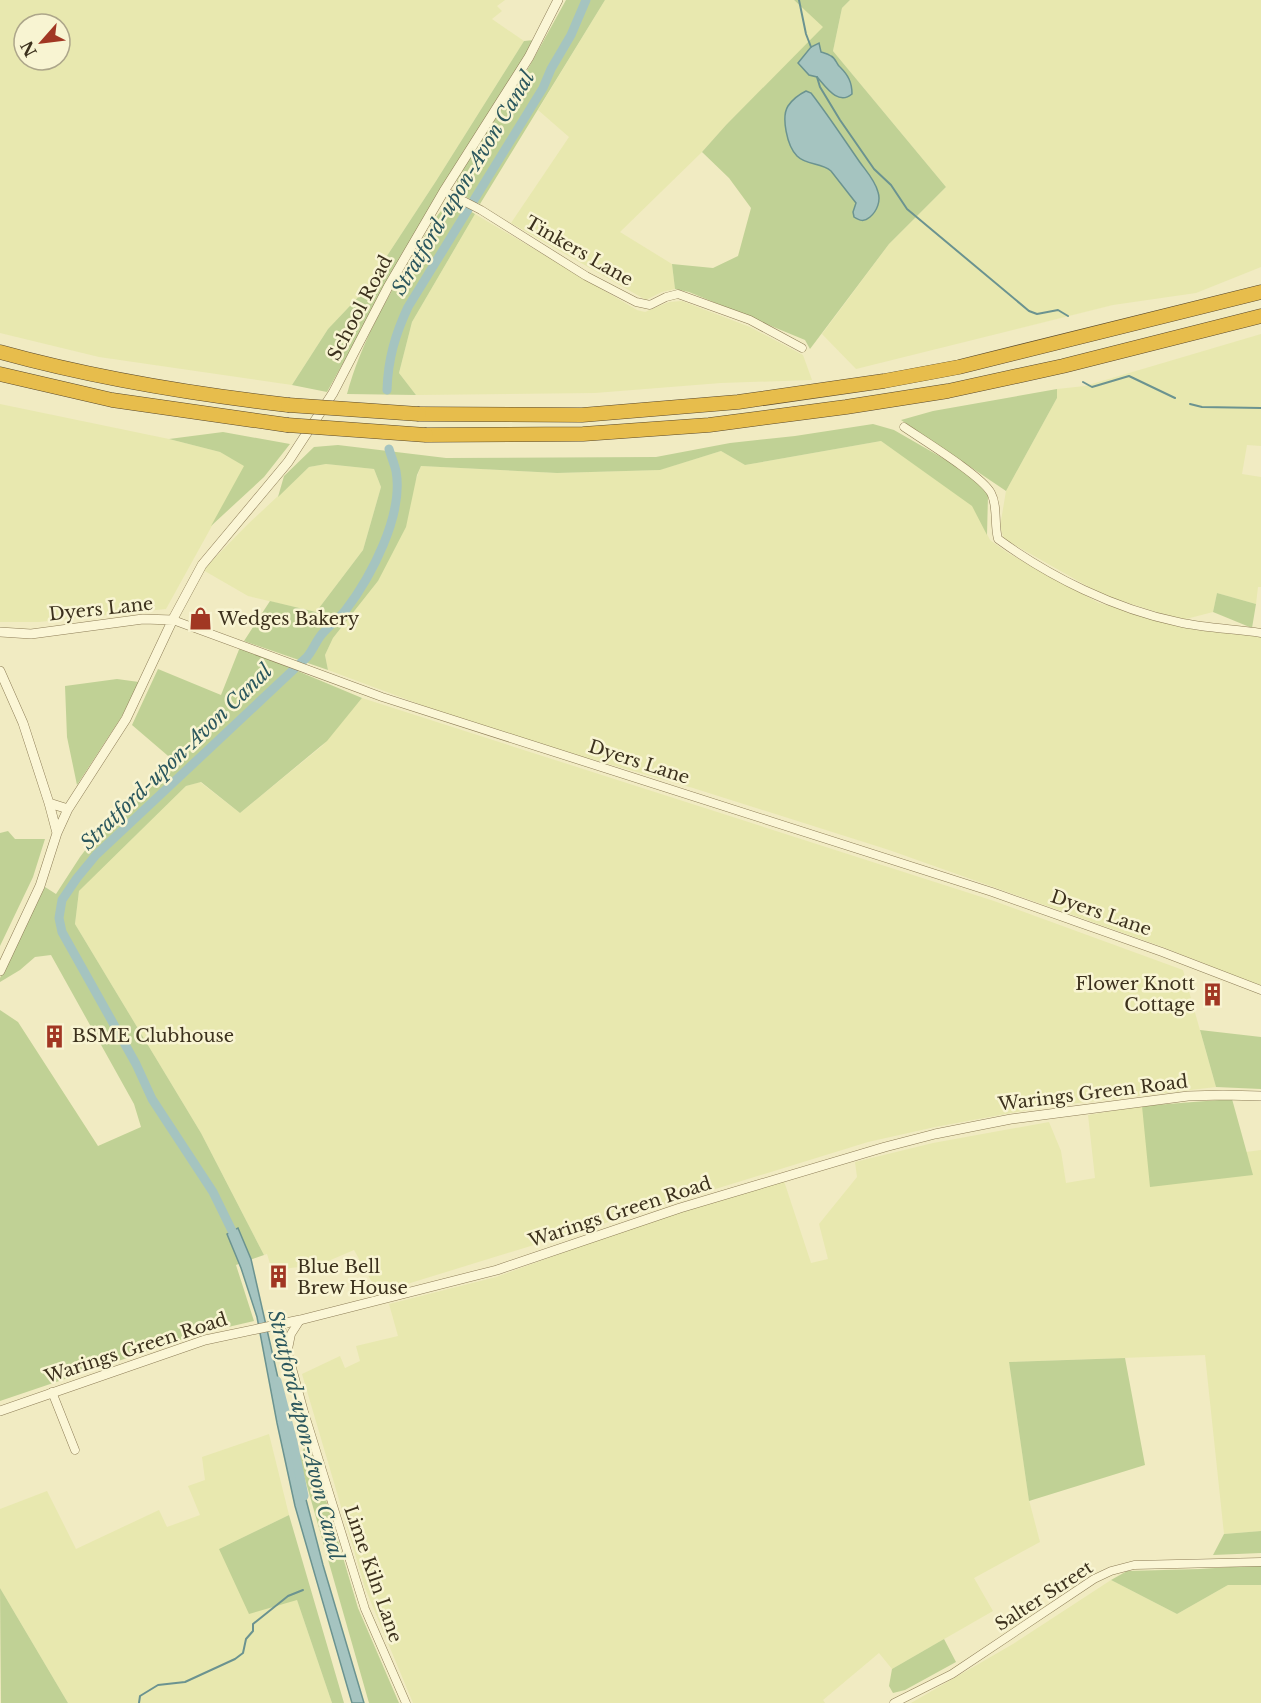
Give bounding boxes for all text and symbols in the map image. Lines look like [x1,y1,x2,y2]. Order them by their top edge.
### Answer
north arrow [12,12,72,72]
text: N [16,38,41,60]
water label: Stratford-upon-Avon Canal [387,66,540,299]
street label: Tinkers Lane [521,211,637,291]
street label: School Road [323,252,397,364]
street label: Dyers Lane [48,593,154,625]
shop icon: Wedges Bakery [187,606,213,632]
place label: Wedges Bakery [217,608,360,630]
water label: Stratford-upon-Avon Canal [75,659,277,855]
street label: Dyers Lane [586,735,692,789]
street label: Dyers Lane [1048,885,1154,941]
place label: Flower Knott Cottage [1075,973,1195,1016]
building icon: Flower Knott Cottage [1200,981,1226,1007]
building icon: BSME Clubhouse [41,1023,67,1049]
place label: BSME Clubhouse [72,1025,234,1047]
street label: Warings Green Road [996,1070,1189,1116]
street label: Warings Green Road [525,1172,714,1252]
place label: Blue Bell Brew House [297,1256,408,1299]
building icon: Blue Bell Brew House [266,1264,292,1290]
water label: Stratford-upon-Avon Canal [263,1307,349,1563]
street label: Warings Green Road [41,1308,230,1388]
street label: Lime Kiln Lane [339,1503,407,1645]
street label: Salter Street [991,1556,1097,1636]

